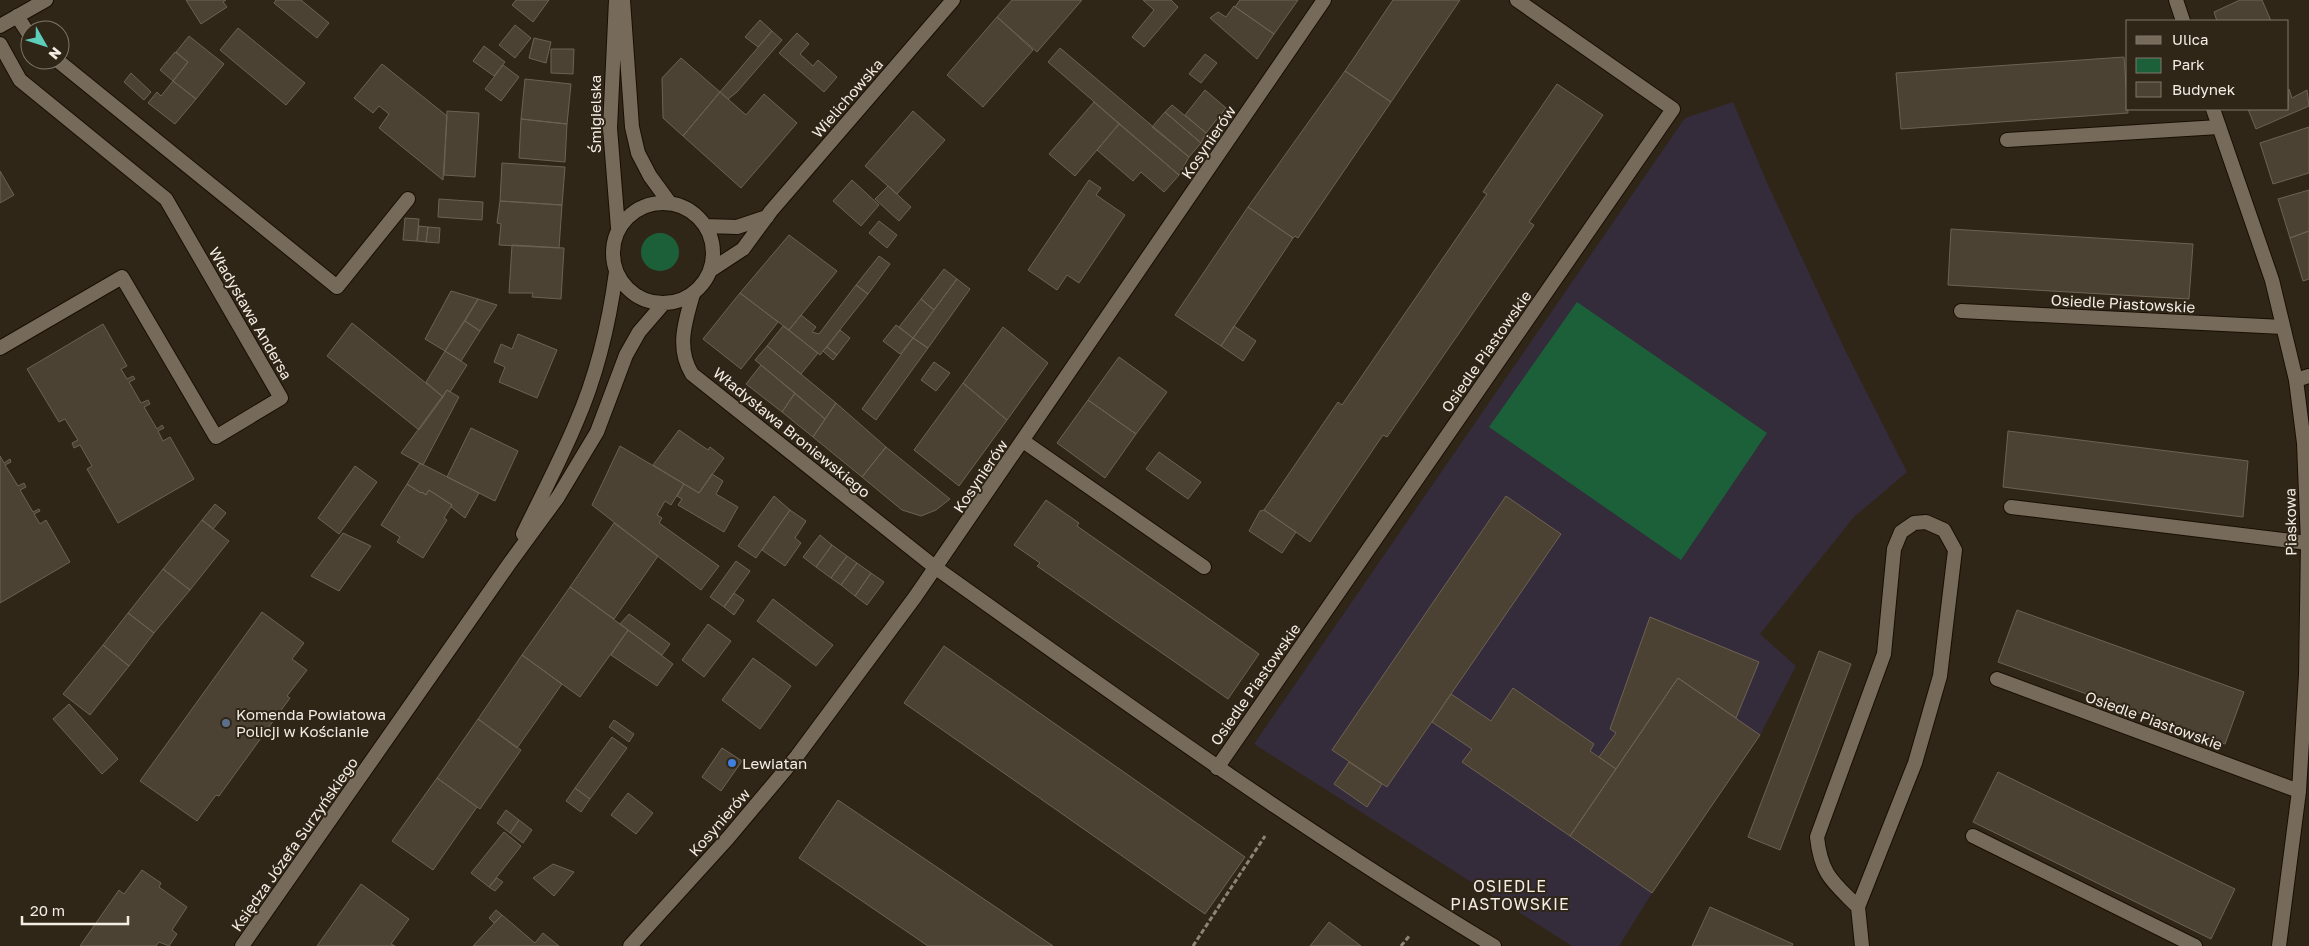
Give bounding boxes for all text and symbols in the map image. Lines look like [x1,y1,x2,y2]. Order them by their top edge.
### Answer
north arrow [20,20,70,70]
legend [2126,20,2289,110]
text: Ulica [2172,30,2208,48]
text: N [46,44,65,63]
street label: Wielichowska [808,55,886,141]
text: Park [2172,55,2205,73]
street label: Śmigielska [586,75,604,153]
text: Budynek [2172,80,2236,98]
street label: Kosynierów [1177,102,1239,182]
street label: Władysława Andersa [206,243,296,383]
street label: Osiedle Piastowskie [1437,286,1535,415]
street label: Osiedle Piastowskie [2050,290,2196,316]
street label: Władysława Broniewskiego [710,363,874,501]
street label: Kosynierów [949,436,1011,516]
street label: Piaskowa [2280,488,2300,556]
street label: Osiedle Piastowskie [1206,619,1304,748]
street label: Osiedle Piastowskie [2083,687,2225,753]
place label: Komenda Powiatowa Policji w Kościanie [236,705,386,740]
marker: Komenda Powiatowa Policji w Kościanie [220,717,232,729]
street label: Księdza Józefa Surzyńskiego [227,753,361,935]
place label: Lewiatan [742,754,807,772]
marker: Lewiatan [726,757,738,769]
street label: Kosynierów [685,784,753,860]
district label: OSIEDLE PIASTOWSKIE [1450,876,1570,914]
scale bar [22,894,129,926]
text: 20 m [30,901,65,919]

